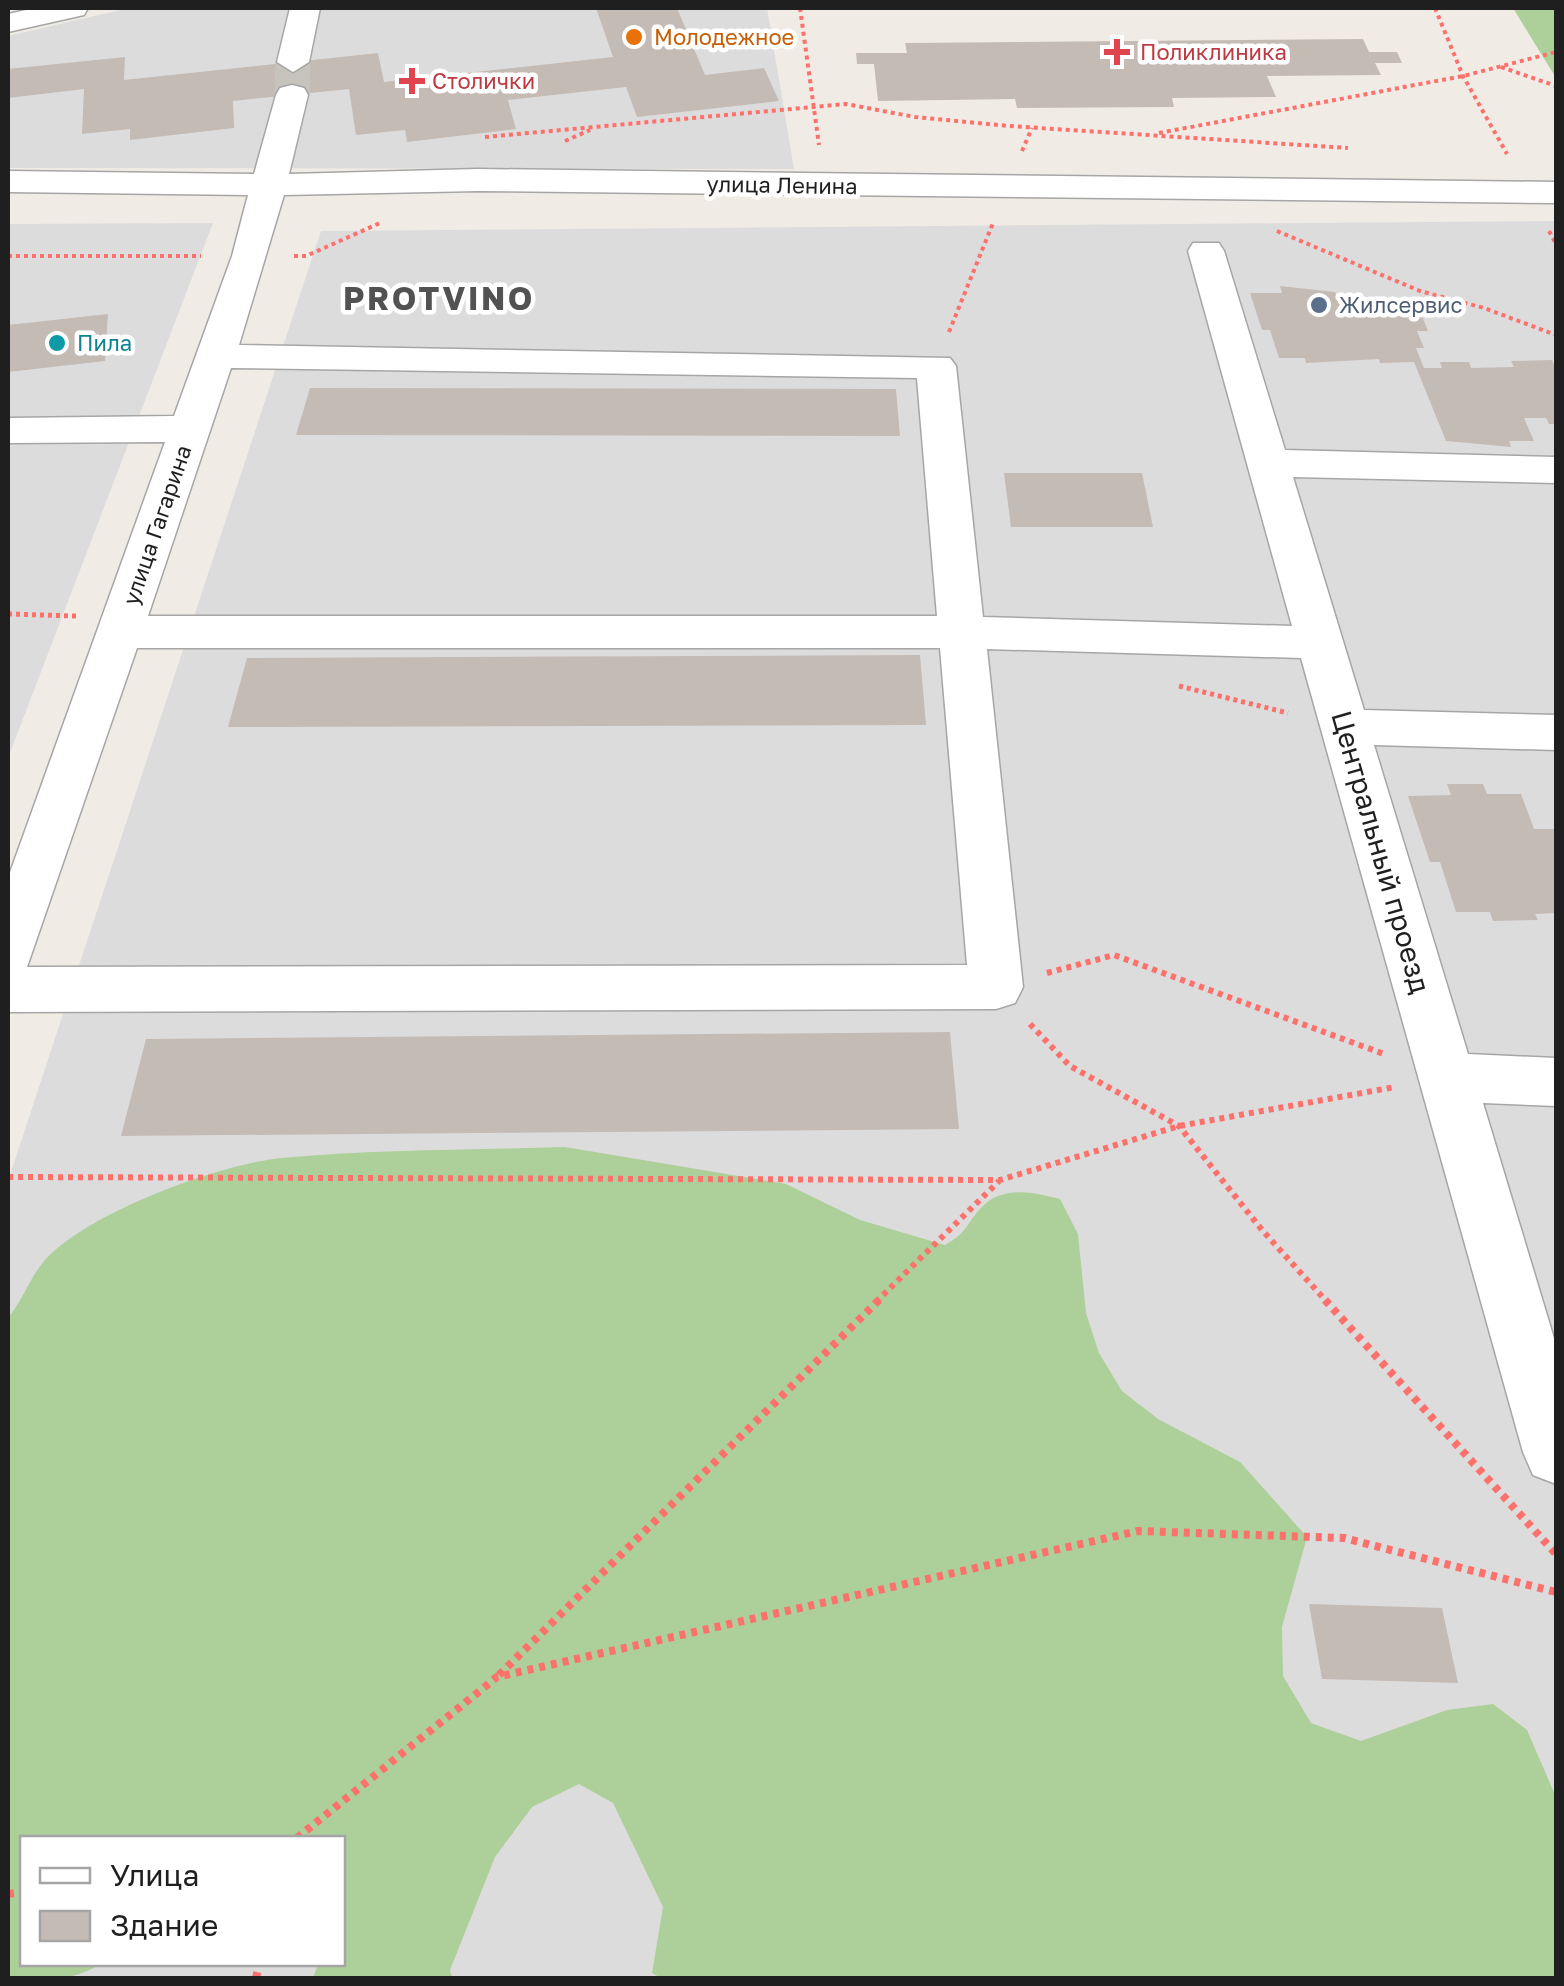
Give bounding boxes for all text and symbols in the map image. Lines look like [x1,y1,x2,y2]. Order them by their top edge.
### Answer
place label: Молодежное [654,23,794,50]
marker: Молодежное [623,26,645,48]
place label: Поликлиника [1140,38,1287,65]
marker: Поликлиника [1104,39,1130,65]
place label: Столички [432,67,535,94]
marker: Столички [401,70,423,92]
street label: улица Ленина [706,170,858,199]
district label: PROTVINO [343,279,535,317]
place label: Жилсервис [1339,291,1463,318]
marker: Жилсервис [1308,294,1330,316]
place label: Пила [77,329,132,356]
marker: Пила [46,332,68,354]
street label: улица Гагарина [117,441,197,608]
street label: Центральный проезд [1325,707,1438,997]
legend [20,1836,345,1966]
text: Улица [110,1857,199,1893]
text: Здание [110,1907,218,1943]

